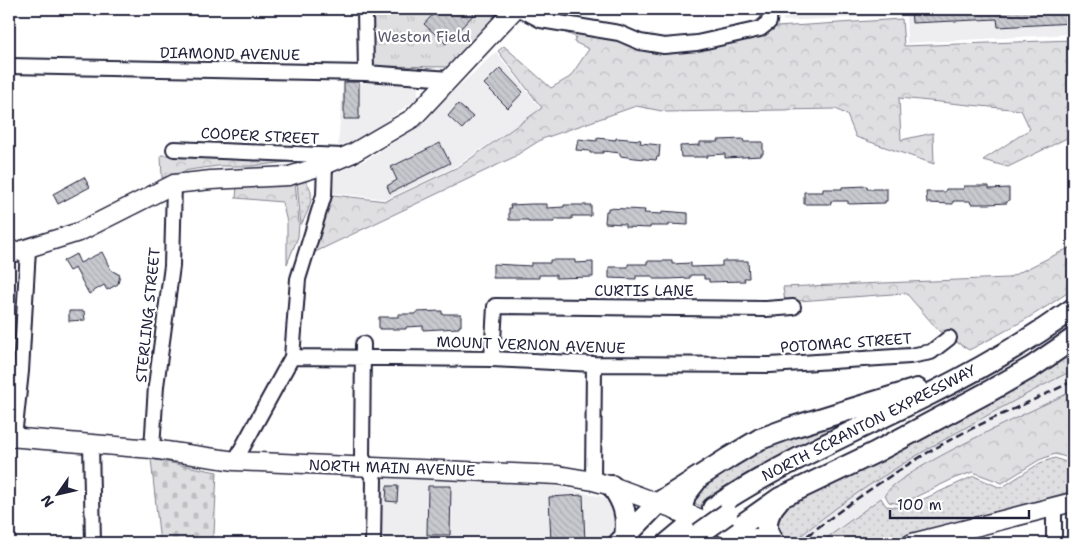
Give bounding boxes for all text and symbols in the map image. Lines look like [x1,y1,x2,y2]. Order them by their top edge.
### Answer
park label: Weston Field [377,27,471,47]
street label: DIAMOND AVENUE [160,43,300,65]
street label: COOPER STREET [200,123,320,149]
street label: STERLING STREET [131,246,165,384]
street label: CURTIS LANE [594,281,694,301]
street label: POTOMAC STREET [779,328,913,358]
street label: MOUNT VERNON AVENUE [436,332,626,358]
street label: NORTH SCRANTON EXPRESSWAY [758,360,980,486]
street label: NORTH MAIN AVENUE [308,455,476,481]
north arrow [32,470,82,520]
scale bar [890,487,1028,519]
text: N [37,492,58,511]
text: 100 m [897,495,942,515]

